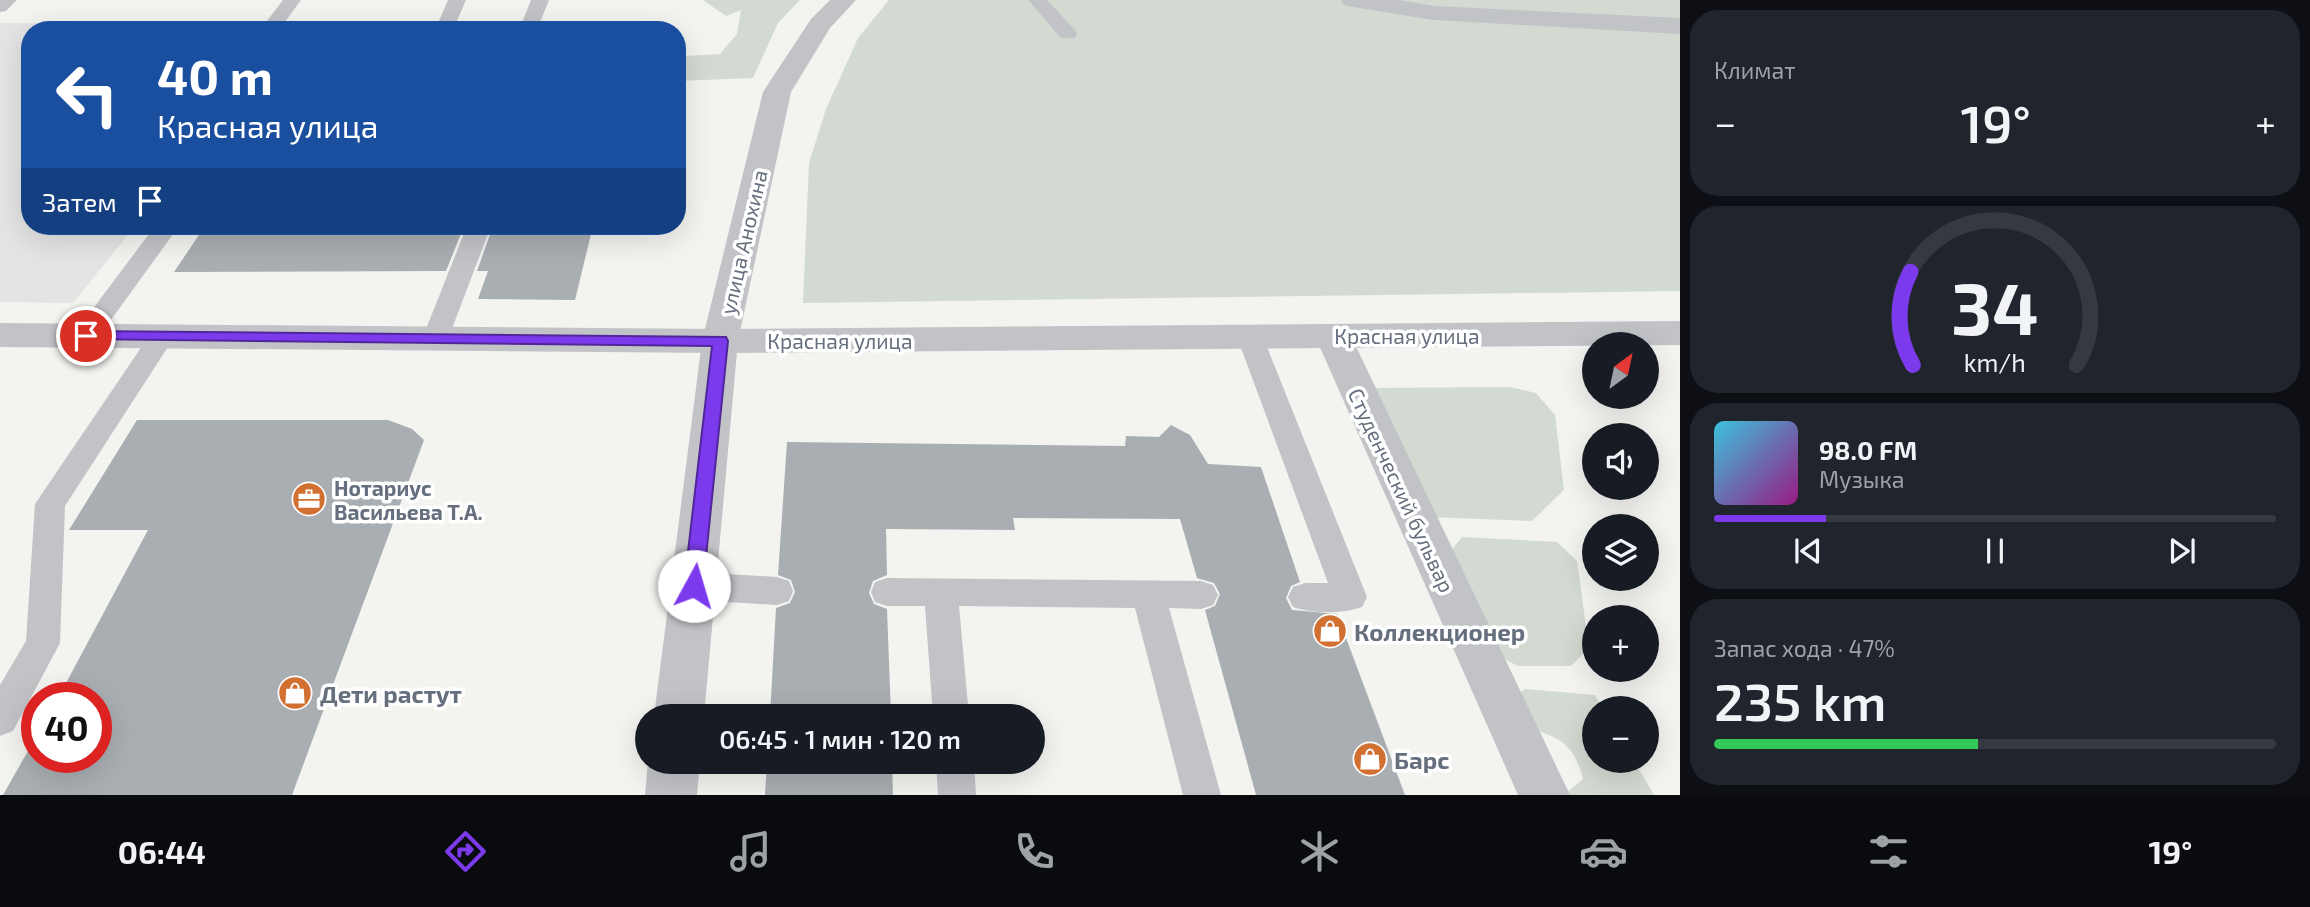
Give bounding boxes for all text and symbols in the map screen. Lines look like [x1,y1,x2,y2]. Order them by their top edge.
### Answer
text: 40 m [157,46,273,105]
icon: left [42,49,133,140]
text: Климат [1714,56,1795,84]
text: 19° [1960,91,2031,153]
text: − [1714,99,1736,145]
text: + [2255,99,2276,145]
text: Красная улица [157,106,378,144]
street label: улица Анохина [714,167,773,317]
icon: arrive [131,182,169,220]
text: Затем [42,186,117,217]
text: 34 [1951,263,2039,351]
pin [56,306,116,366]
icon: arrive [67,317,105,355]
street label: Красная улица [1334,323,1480,349]
street label: Красная улица [767,328,913,354]
north arrow [1582,332,1659,410]
map controls [1582,332,1659,773]
text: km/h [1964,347,2026,377]
street label: Студенческий бульвар [1343,384,1460,596]
button: sound [1582,423,1659,500]
text: 98.0 FM [1819,434,1917,465]
text: Музыка [1819,465,1904,493]
place label: Нотариус Васильева Т.А. [334,475,483,524]
office icon: Нотариус Васильева Т.А. [290,480,328,518]
button: layers [1582,514,1659,591]
icon: previous [1789,532,1827,570]
icon: pause [1976,532,2014,570]
icon: next [2163,532,2201,570]
position arrow [657,549,731,623]
button: + [1582,605,1659,682]
shop icon: Коллекционер [1311,612,1349,650]
place label: Коллекционер [1354,617,1525,646]
text: Запас хода · 47% [1714,634,1895,662]
text: 235 km [1714,669,1886,731]
shop icon: Дети растут [276,674,314,712]
place label: Дети растут [320,679,462,708]
speed limit sign: 40 [21,682,112,773]
button: − [1582,696,1659,773]
text: 06:45 · 1 мин · 120 m [719,723,961,754]
shop icon: Барс [1351,740,1389,778]
place label: Барс [1394,745,1449,774]
icon: directions [441,827,490,876]
icon: music [726,827,775,876]
icon: phone [1010,827,1059,876]
icon: climate [1295,827,1344,876]
icon: car [1579,827,1628,876]
icon: filters [1864,827,1913,876]
text: 06:44 [118,832,206,870]
text: 19° [2148,832,2192,870]

